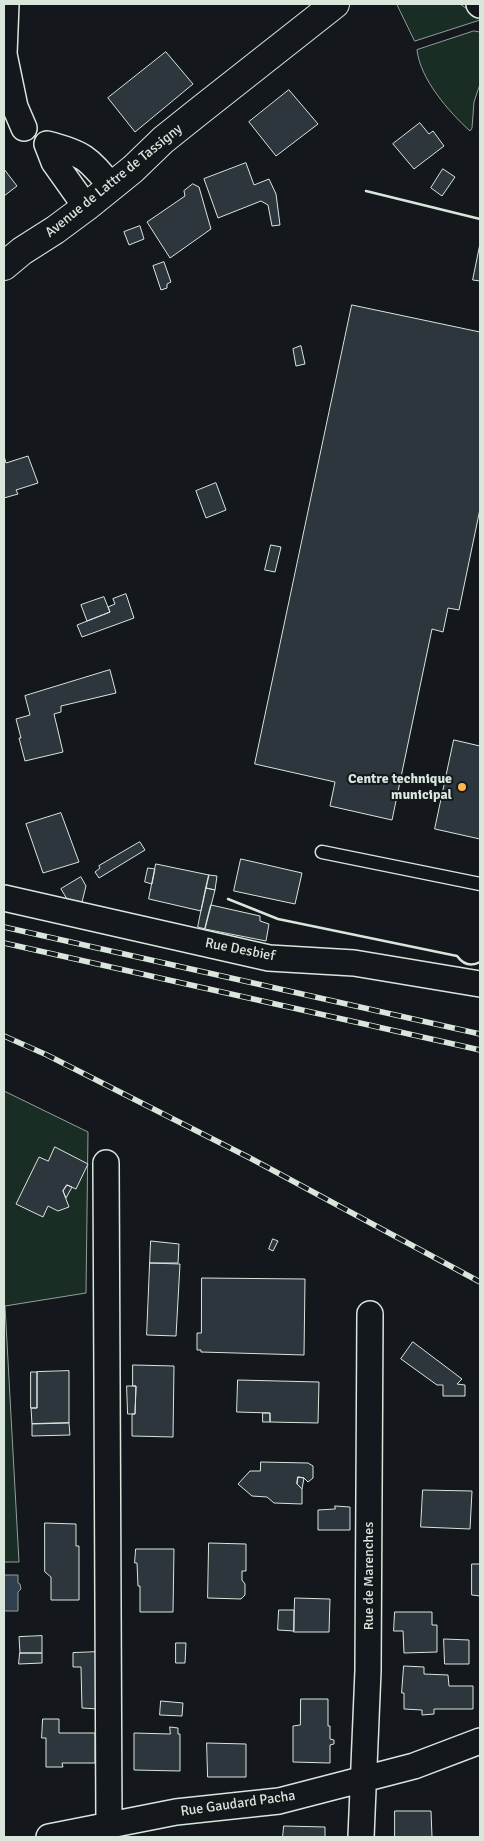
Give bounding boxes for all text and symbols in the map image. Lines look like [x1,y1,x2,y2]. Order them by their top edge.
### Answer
street label: Avenue de Lattre de Tassigny [42,121,186,241]
place label: Centre technique municipal [348,771,452,804]
marker: Centre technique municipal [456,781,468,793]
street label: Rue Desbief [204,935,276,965]
street label: Rue de Marenches [361,1522,377,1630]
street label: Rue Gaudard Pacha [180,1788,296,1820]

